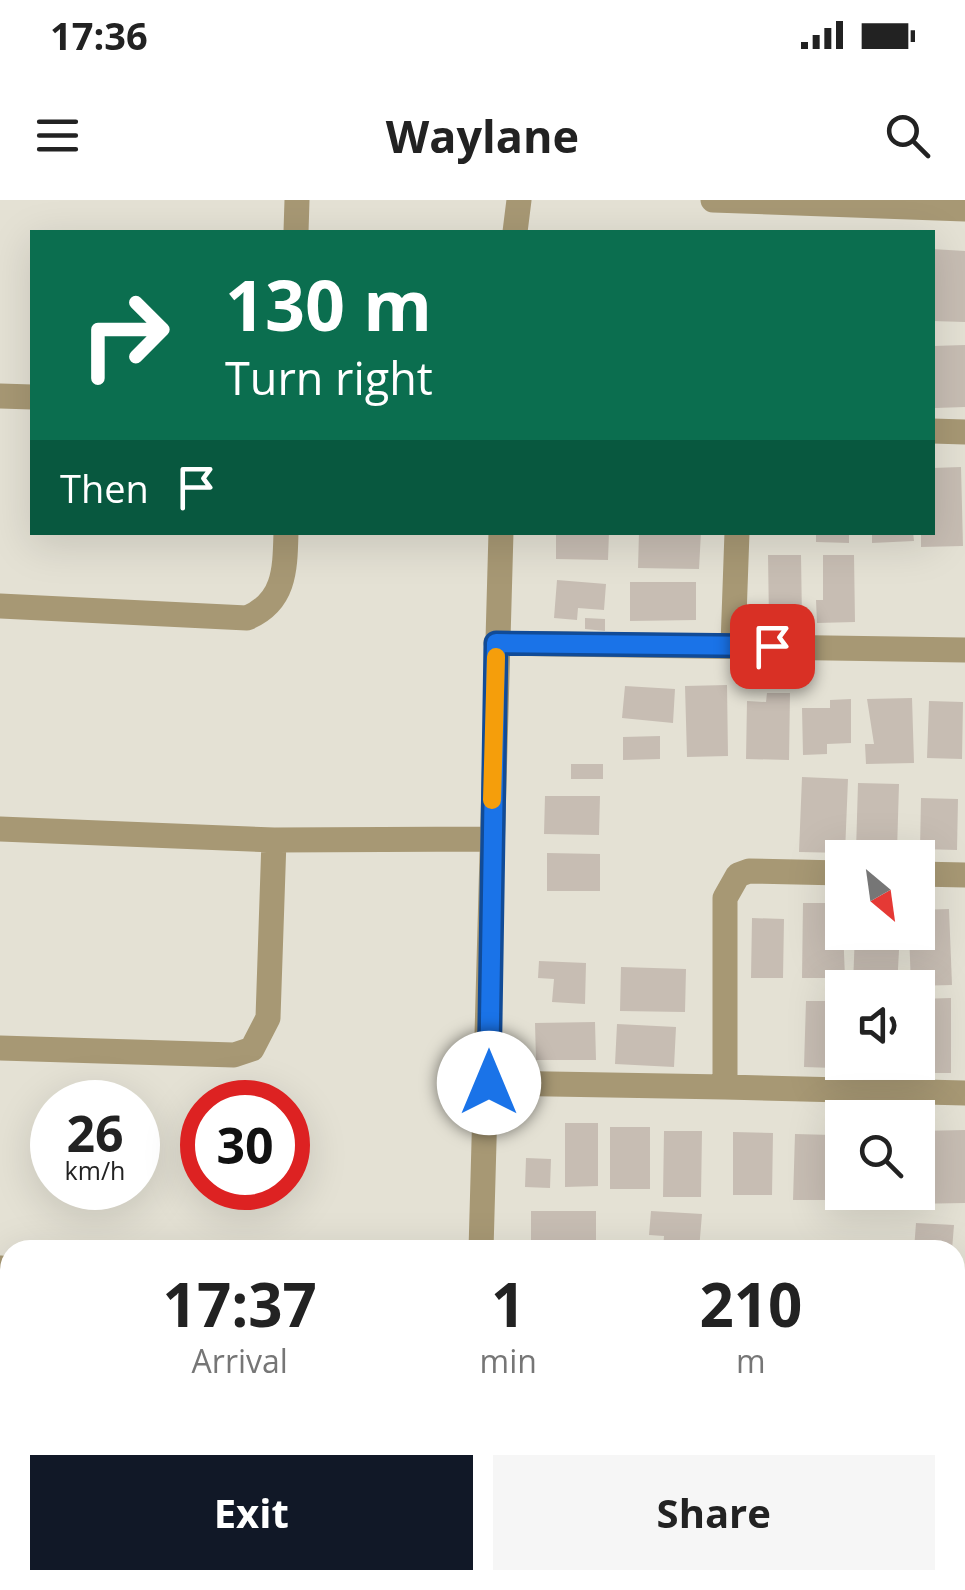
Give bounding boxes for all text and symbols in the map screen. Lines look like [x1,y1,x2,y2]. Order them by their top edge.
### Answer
text: 17:36 [50,9,148,61]
text: Waylane [386,105,579,166]
icon: menu [30,108,85,163]
icon: search [880,108,935,163]
text: 130 m [225,256,432,352]
icon: right [60,270,190,400]
text: Turn right [225,347,433,408]
icon: arrive [169,460,224,515]
text: Then [60,462,149,514]
pin [730,604,815,689]
icon: arrive [745,619,800,674]
north arrow [825,840,935,950]
map controls [825,840,935,1210]
button: sound [825,970,935,1080]
position arrow [437,1031,541,1135]
speed limit sign: 30 [180,1080,310,1210]
text: 26 [66,1099,124,1167]
button: search [825,1100,935,1210]
text: km/h [65,1153,125,1187]
text: 17:37 [163,1263,317,1345]
text: 1 [491,1263,525,1345]
text: 210 [699,1263,802,1345]
text: Arrival [192,1339,288,1382]
text: min [480,1339,537,1382]
text: m [736,1339,766,1382]
button: Exit [30,1455,473,1570]
button: Share [493,1455,935,1570]

